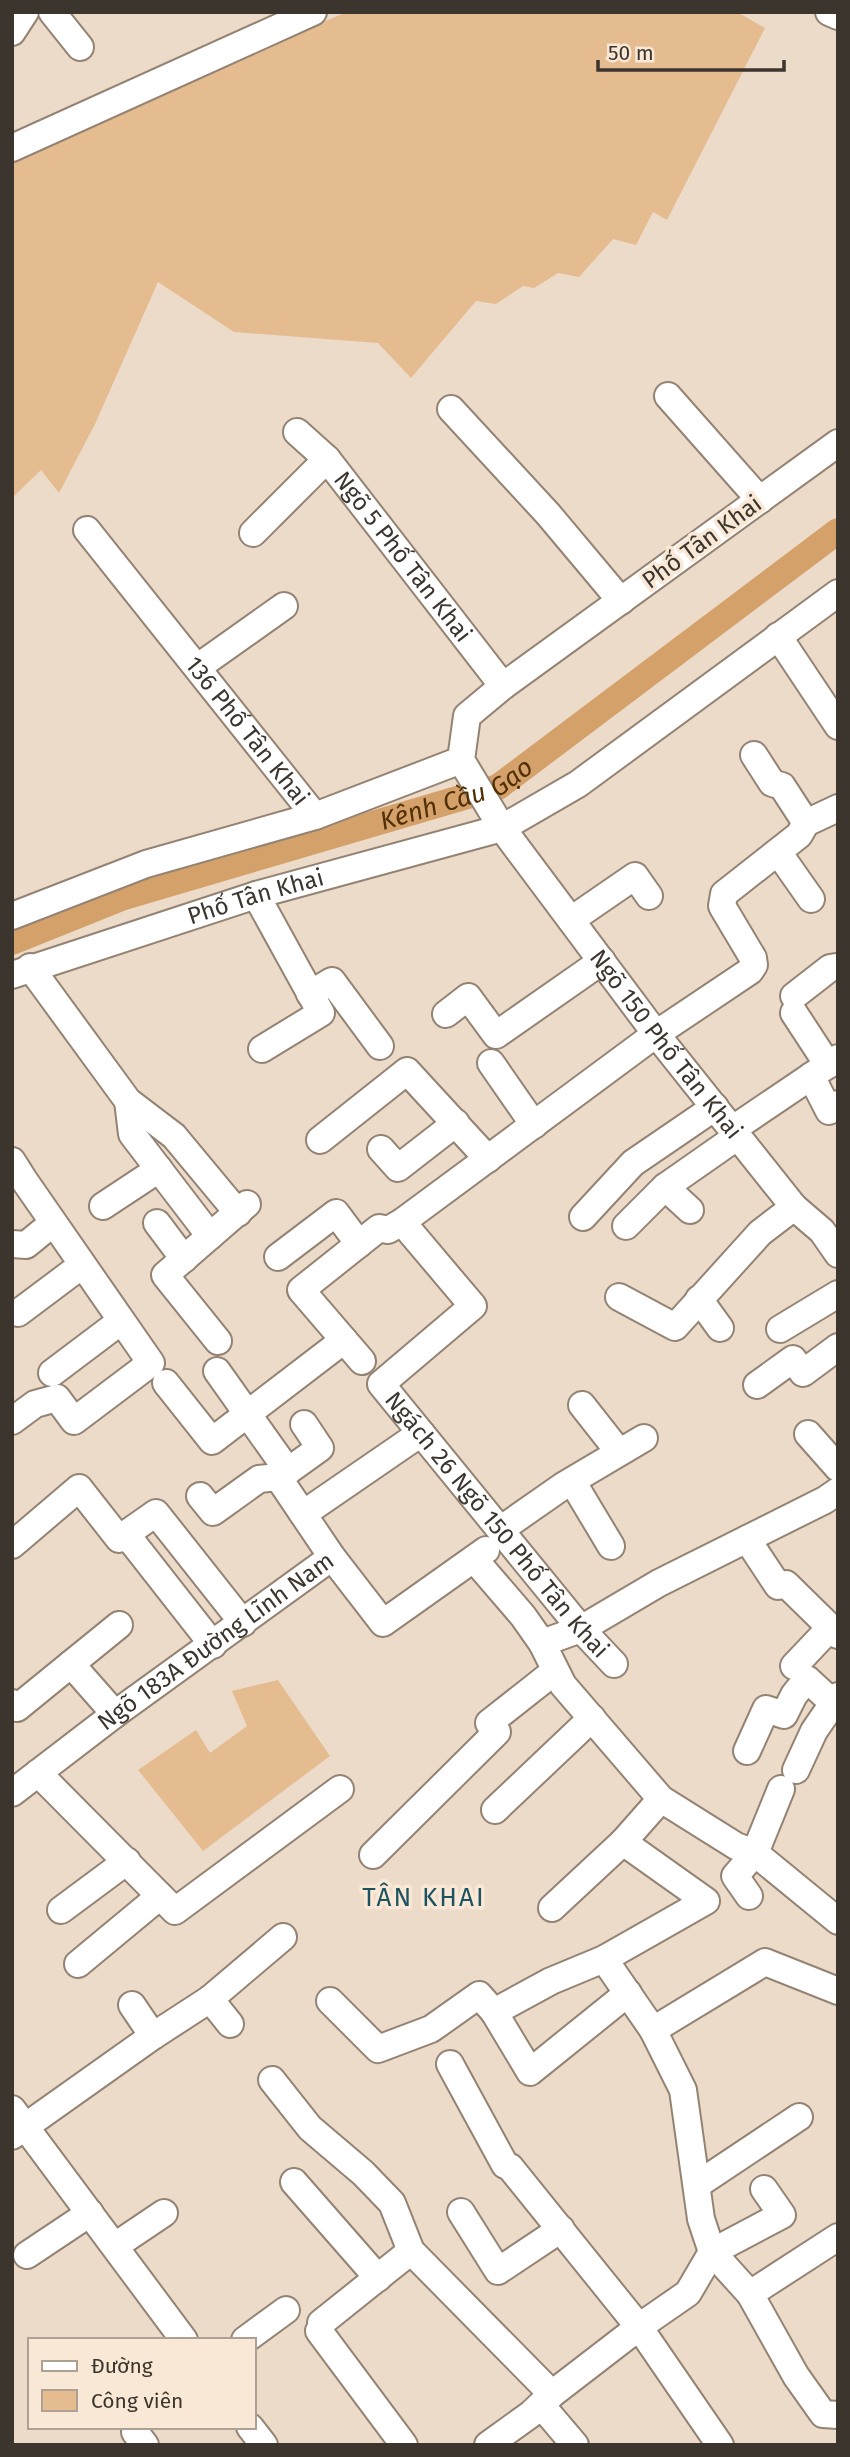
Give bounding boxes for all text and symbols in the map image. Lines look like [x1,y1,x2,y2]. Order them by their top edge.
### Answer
scale bar [598,28,784,72]
text: 50 m [608,40,654,66]
street label: Ngõ 5 Phố Tân Khai [328,466,478,648]
street label: Phố Tân Khai [637,489,767,595]
street label: 136 Phố Tân Khai [179,651,315,811]
water label: Kênh Cầu Gạo [376,751,539,837]
street label: Phố Tân Khai [184,863,327,930]
street label: Ngõ 150 Phố Tân Khai [584,944,748,1145]
street label: Ngách 26 Ngõ 150 Phố Tân Khai [379,1386,615,1664]
street label: Ngõ 183A Đường Lĩnh Nam [92,1546,339,1736]
district label: TÂN KHAI [362,1882,486,1913]
legend [28,2338,256,2429]
text: Đường [91,2353,153,2379]
text: Công viên [91,2388,183,2414]

